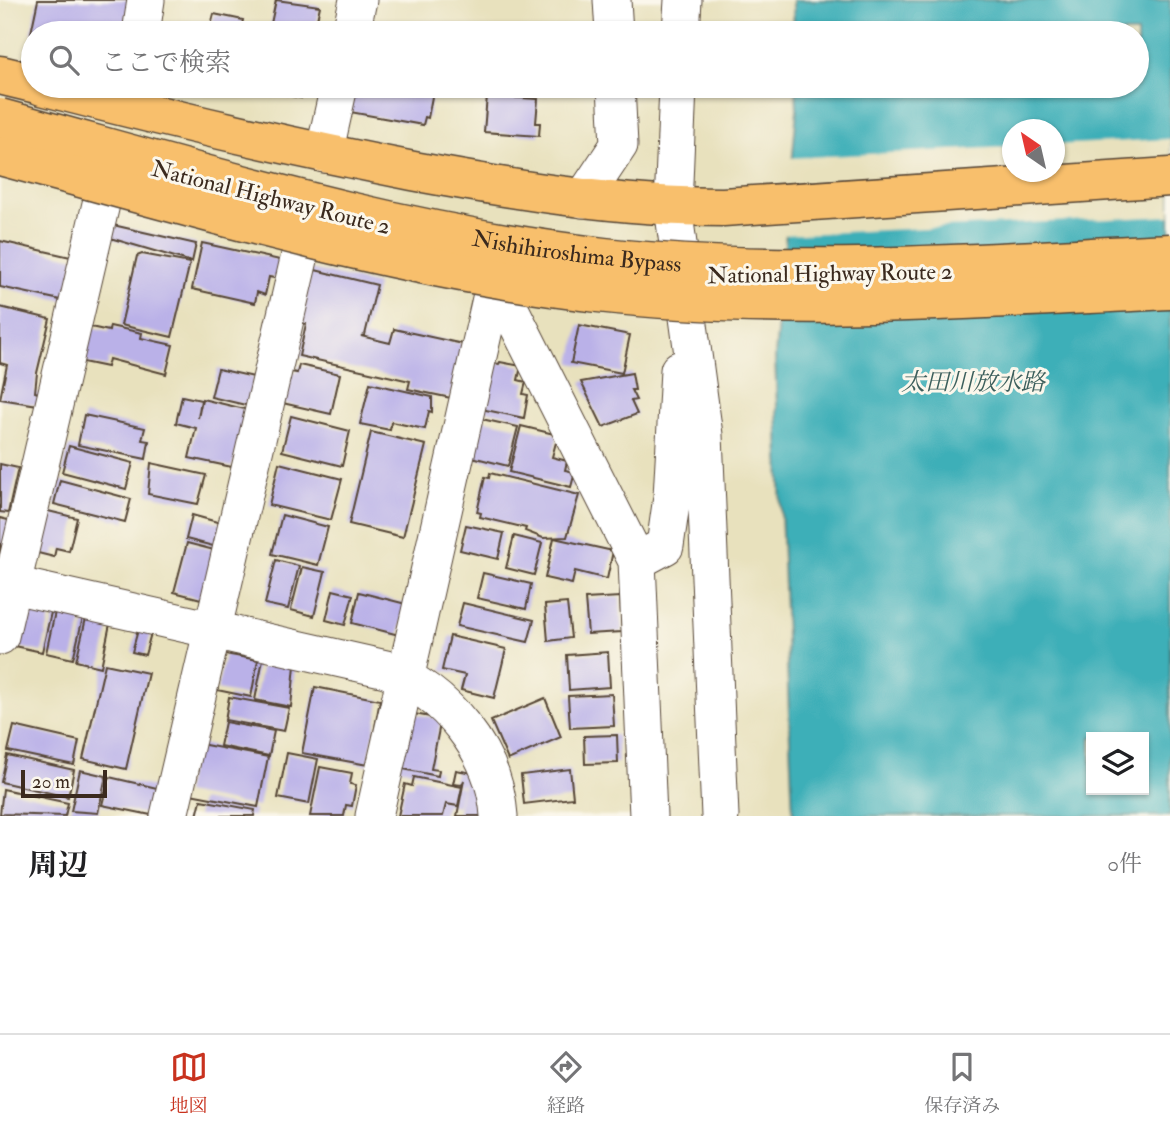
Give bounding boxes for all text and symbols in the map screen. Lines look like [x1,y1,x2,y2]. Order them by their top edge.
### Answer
search box [21,21,1149,98]
icon: search [45,41,83,79]
text: ここで検索 [101,47,231,79]
north arrow [1002,119,1065,182]
street label: National Highway Route 2 [148,154,393,241]
street label: Nishihiroshima Bypass [470,224,682,279]
street label: National Highway Route 2 [707,257,953,290]
water label: 太田川放水路 [901,367,1047,398]
map controls [1086,732,1149,795]
button: layers [1086,732,1149,795]
scale bar [21,767,107,799]
text: 20 m [32,770,70,794]
text: 周辺 [28,847,88,884]
text: 0件 [1107,849,1142,878]
tab: 地図 [170,1048,208,1118]
tab: 経路 [547,1048,585,1118]
tab: 保存済み [924,1048,1000,1118]

